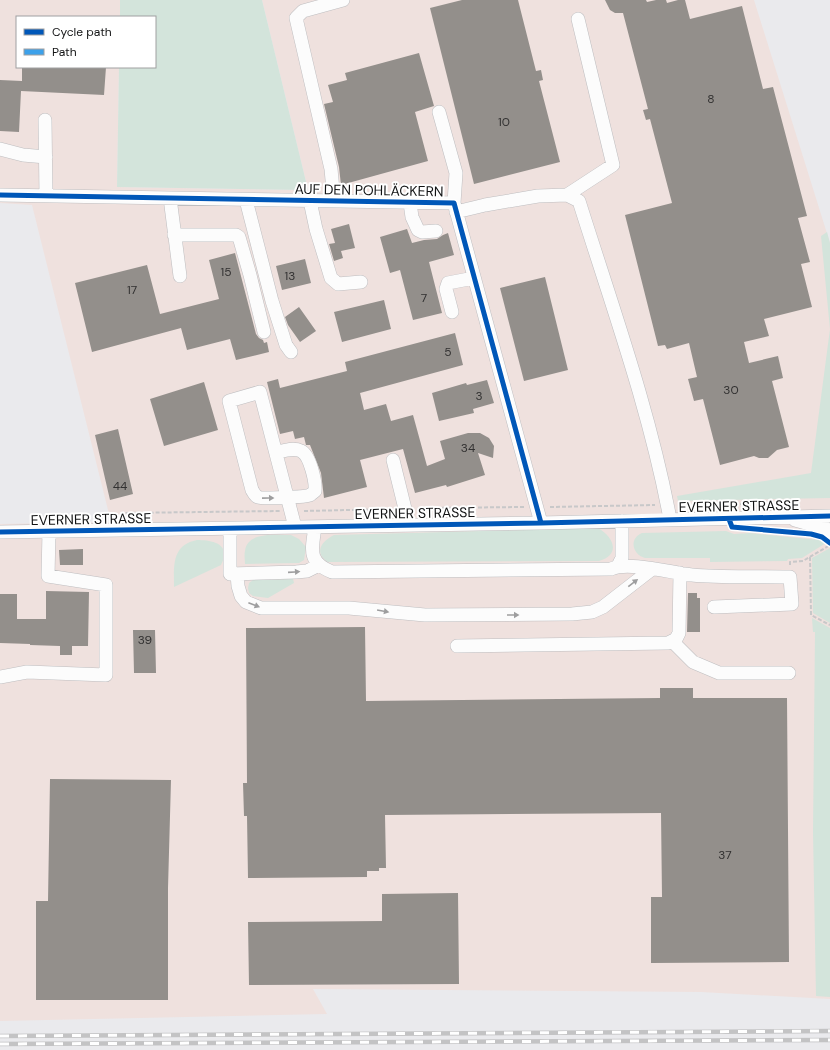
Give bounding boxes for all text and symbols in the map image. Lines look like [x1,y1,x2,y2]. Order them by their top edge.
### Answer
legend [16,16,156,68]
text: Cycle path [52,24,112,40]
text: Path [52,44,77,60]
house number: 8 [707,91,715,107]
house number: 10 [498,114,510,130]
street label: AUF DEN POHLÄCKERN [294,180,444,200]
house number: 15 [220,264,232,280]
house number: 13 [285,268,295,284]
house number: 17 [127,282,137,298]
house number: 7 [421,290,427,306]
house number: 5 [444,344,452,360]
house number: 30 [723,382,739,398]
house number: 3 [475,388,483,404]
house number: 34 [461,440,475,456]
house number: 44 [113,478,127,494]
one-way arrow [262,494,274,501]
street label: EVERNER STRASSE [679,496,800,516]
street label: EVERNER STRASSE [355,503,476,523]
street label: EVERNER STRASSE [31,509,152,529]
one-way arrow [288,569,300,576]
one-way arrow [628,579,639,588]
one-way arrow [248,603,260,609]
one-way arrow [377,609,389,615]
one-way arrow [507,612,520,618]
house number: 39 [138,632,152,648]
house number: 37 [718,847,732,863]

